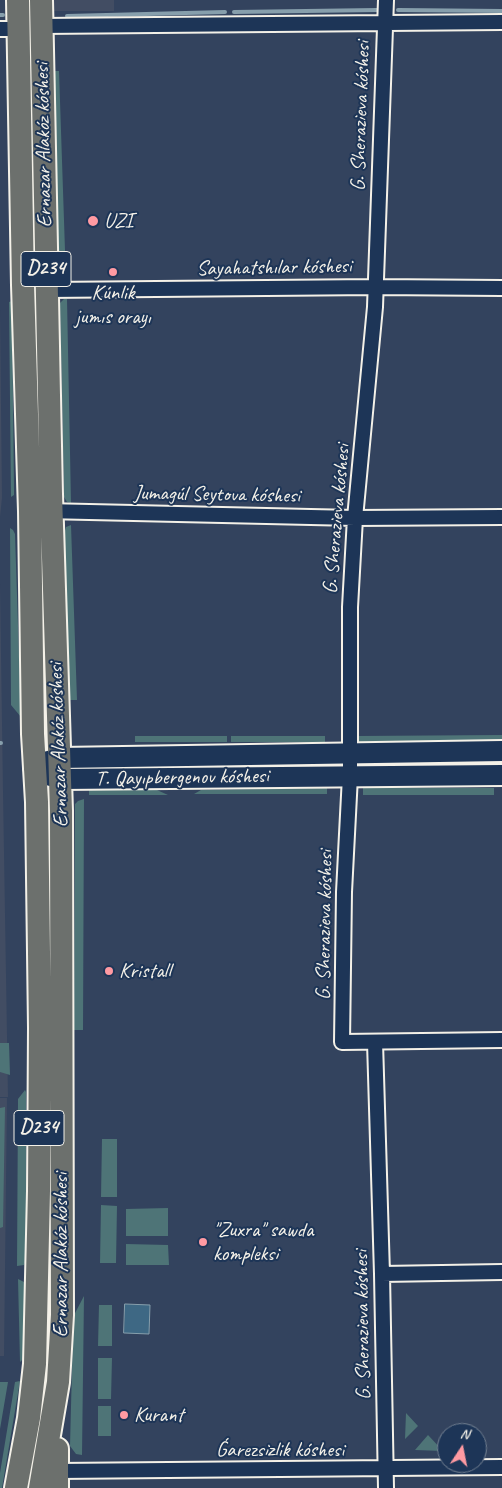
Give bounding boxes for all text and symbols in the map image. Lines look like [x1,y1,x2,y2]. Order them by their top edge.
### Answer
street label: G. Sherazieva kóshesi [346,41,376,191]
street label: Ernazar Alakóz kóshesi [30,62,58,228]
place label: UZI [104,208,133,234]
marker: UZI [86,214,100,228]
road number: D234 [21,252,71,286]
street label: Sayahatshılar kóshesi [196,254,352,282]
marker: Kúnlik jumıs orayı [107,266,119,278]
place label: Kúnlik jumıs orayı [75,280,151,330]
street label: G. Sherazieva kóshesi [318,443,356,595]
street label: Jumagúl Seytova kóshesi [134,481,300,509]
street label: Ernazar Alakóz kóshesi [44,662,74,828]
street label: T. Qayıpbergenov kóshesi [95,764,269,792]
street label: G. Sherazieva kóshesi [311,850,339,1000]
place label: Kristall [119,958,171,984]
marker: Kristall [103,965,115,977]
road number: D234 [14,1110,64,1146]
street label: Ernazar Alakóz kóshesi [48,1173,74,1337]
place label: "Zuxra" sawda kompleksi [213,1217,313,1267]
marker: "Zuxra" sawda kompleksi [197,1236,209,1248]
street label: G. Sherazieva kóshesi [349,1250,377,1400]
place label: Kurant [134,1402,183,1428]
marker: Kurant [118,1409,130,1421]
north arrow [437,1423,487,1473]
text: N [459,1425,471,1443]
street label: Ǵarezsizlik kóshesi [216,1437,344,1463]

